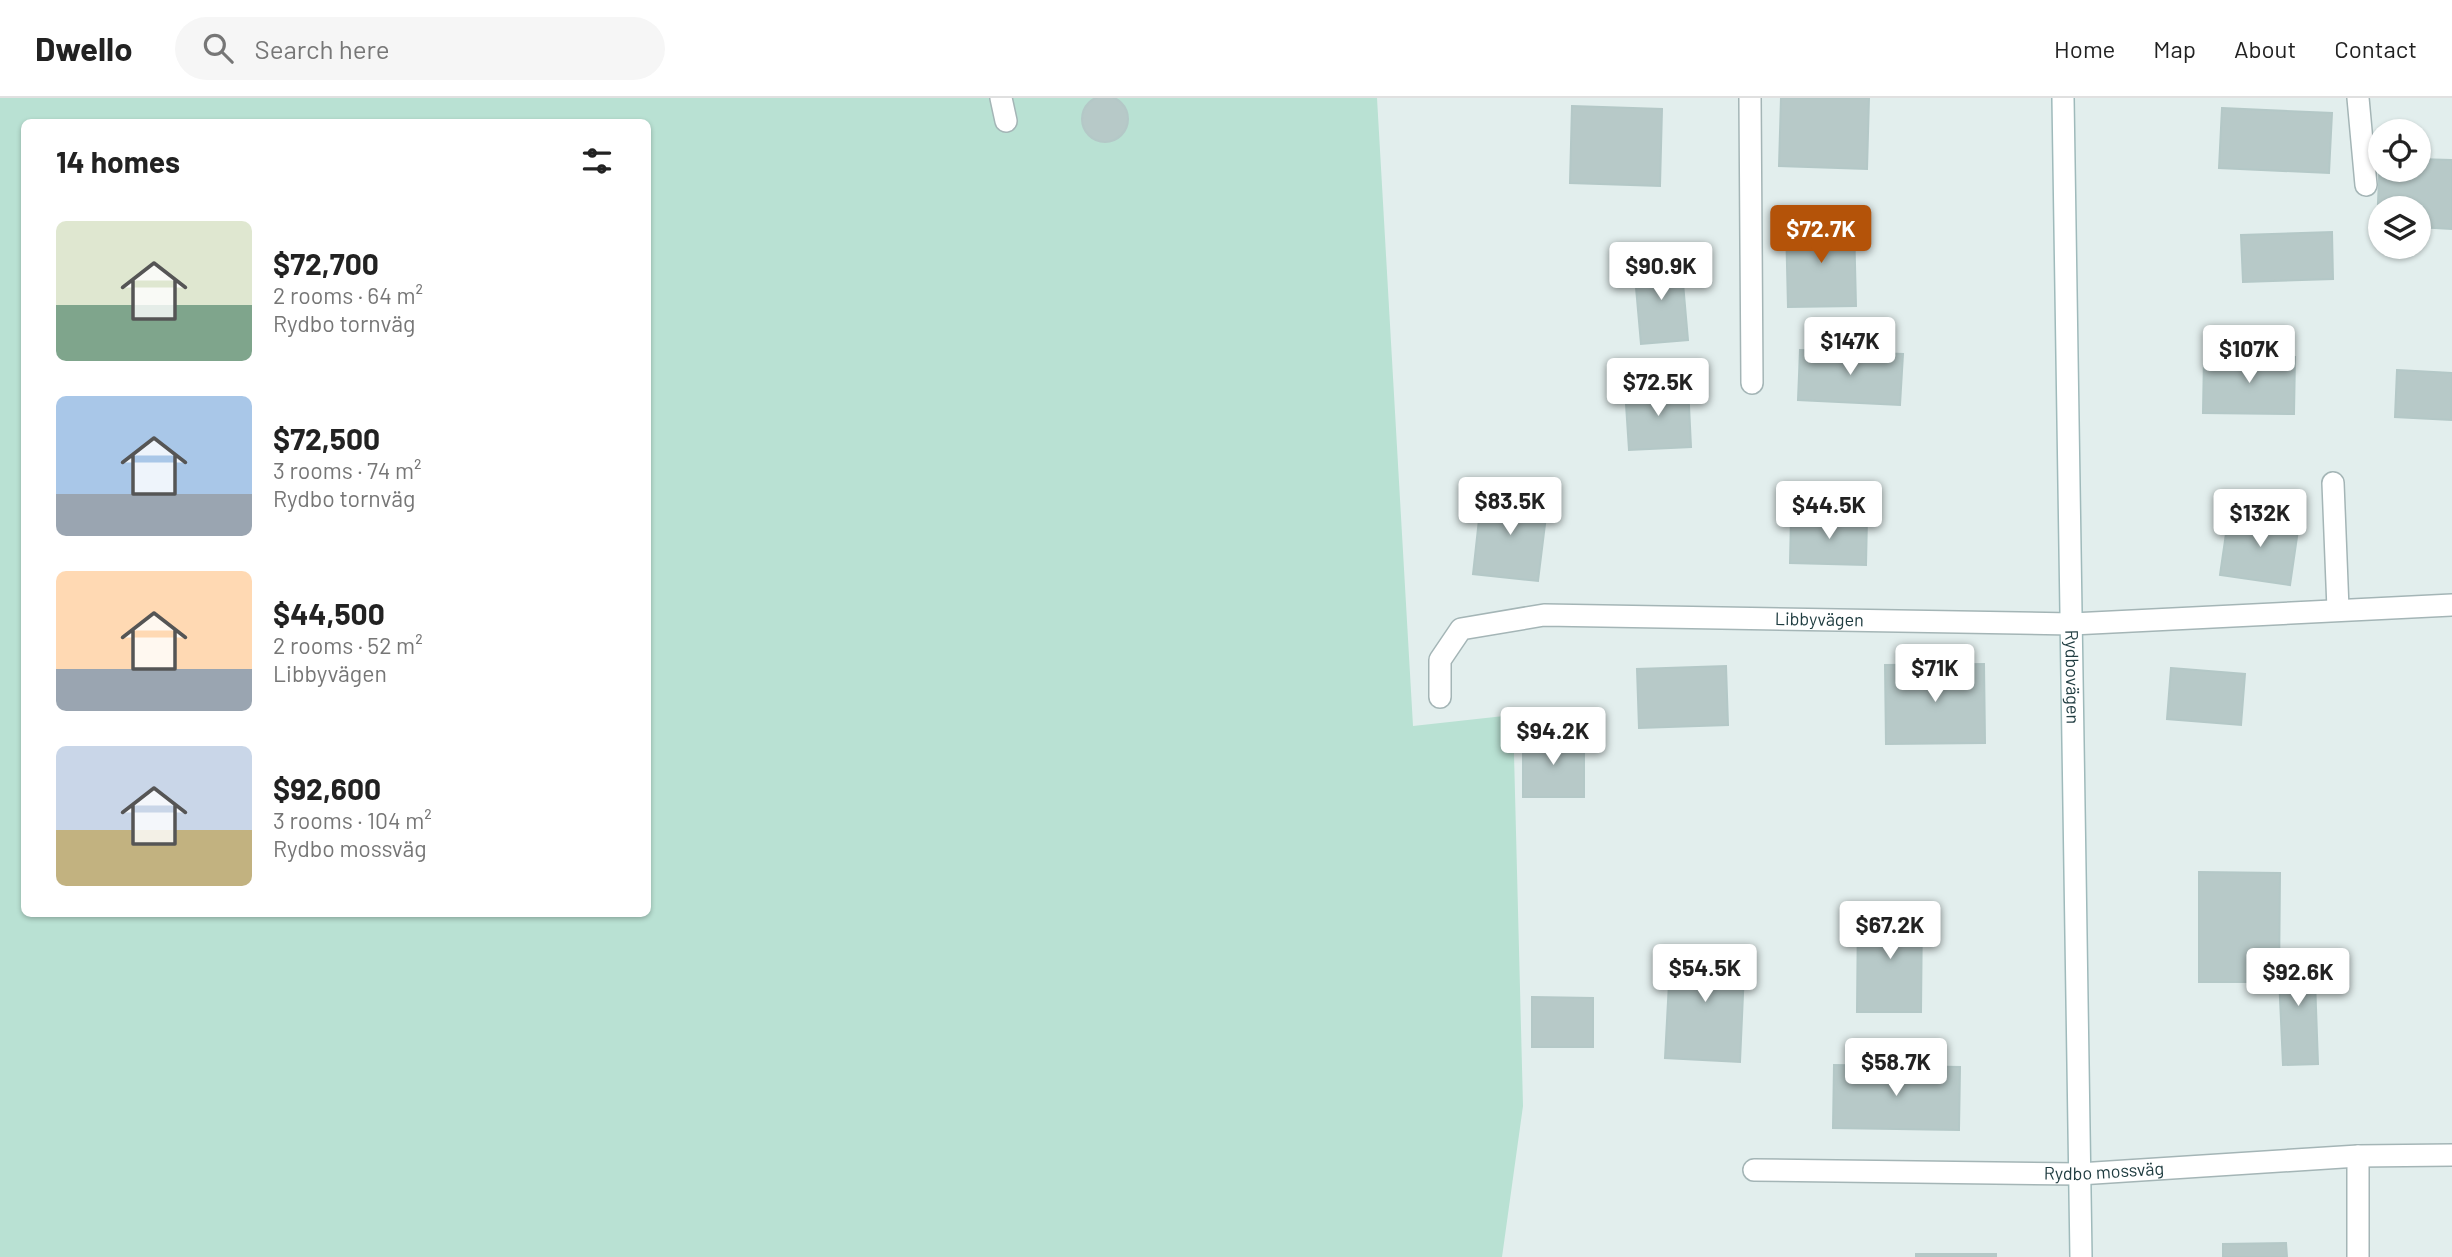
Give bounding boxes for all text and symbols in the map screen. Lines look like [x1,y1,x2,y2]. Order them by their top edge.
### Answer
search box [175,17,665,80]
text: Dwello [35,28,133,68]
icon: search [199,29,237,67]
text: Search here [255,33,390,64]
text: Home [2054,34,2115,63]
text: Map [2153,34,2196,63]
text: About [2234,34,2296,63]
text: Contact [2334,34,2417,63]
map controls [2368,119,2431,259]
button: locate [2368,119,2431,182]
icon: filters [578,142,616,180]
text: 14 homes [56,143,180,179]
button: layers [2368,196,2431,259]
pin: $72.7K [1764,206,1878,265]
text: $72.7K [1786,214,1856,242]
pin: $90.9K [1604,242,1718,302]
text: $72,700 [273,245,379,281]
icon: home [112,249,196,333]
text: $90.9K [1625,251,1697,279]
text: 2 rooms · 64 m² [273,281,423,309]
text: Rydbo tornväg [273,309,415,337]
pin: $147K [1801,317,1899,377]
text: $147K [1820,326,1880,354]
pin: $107K [2200,326,2298,385]
text: $107K [2219,334,2279,362]
pin: $72.5K [1601,358,1715,418]
text: $72.5K [1623,367,1693,395]
text: $72,500 [273,420,380,456]
icon: home [112,424,196,508]
text: 3 rooms · 74 m² [273,456,422,484]
pin: $83.5K [1453,478,1567,537]
pin: $44.5K [1772,482,1886,541]
text: Rydbo tornväg [273,484,415,512]
text: $83.5K [1474,486,1546,514]
text: $44.5K [1792,490,1866,518]
pin: $132K [2211,490,2309,549]
text: $132K [2230,498,2291,526]
text: $44,500 [273,595,385,631]
icon: home [112,599,196,683]
street label: Libbyvägen [1775,607,1864,630]
street label: Rydbovägen [2061,629,2085,724]
text: 2 rooms · 52 m² [273,631,423,659]
pin: $71K [1894,644,1976,704]
text: $71K [1911,653,1959,681]
text: Libbyvägen [273,659,387,687]
pin: $94.2K [1496,708,1610,767]
text: $94.2K [1517,716,1589,744]
text: $92,600 [273,770,381,806]
icon: home [112,774,196,858]
text: 3 rooms · 104 m² [273,806,432,834]
text: Rydbo mossväg [273,834,427,862]
pin: $67.2K [1833,902,1947,961]
text: $67.2K [1856,910,1924,938]
pin: $54.5K [1648,944,1762,1004]
pin: $92.6K [2241,948,2355,1008]
text: $54.5K [1669,953,1741,981]
text: $92.6K [2262,957,2334,985]
pin: $58.7K [1839,1038,1953,1098]
text: $58.7K [1861,1047,1931,1075]
street label: Rydbo mossväg [2044,1157,2165,1184]

